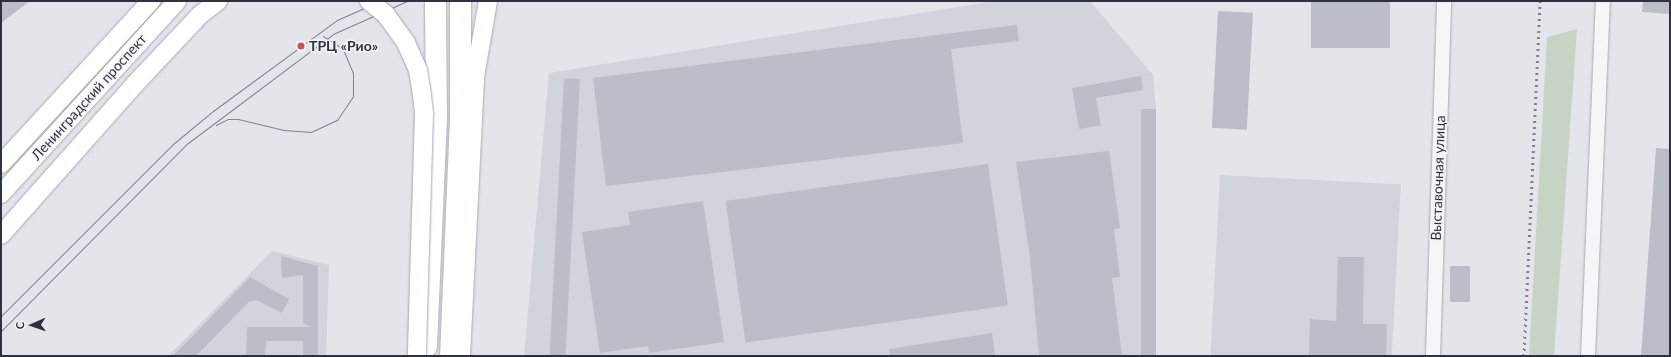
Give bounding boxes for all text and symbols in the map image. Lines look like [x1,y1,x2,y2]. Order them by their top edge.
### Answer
street label: Ленинградский проспект [28,31,150,163]
place label: ТРЦ «Рио» [309,38,378,54]
marker: ТРЦ «Рио» [296,41,306,51]
street label: Выставочная улица [1427,115,1449,241]
north arrow [12,305,52,345]
text: С [13,322,26,329]

